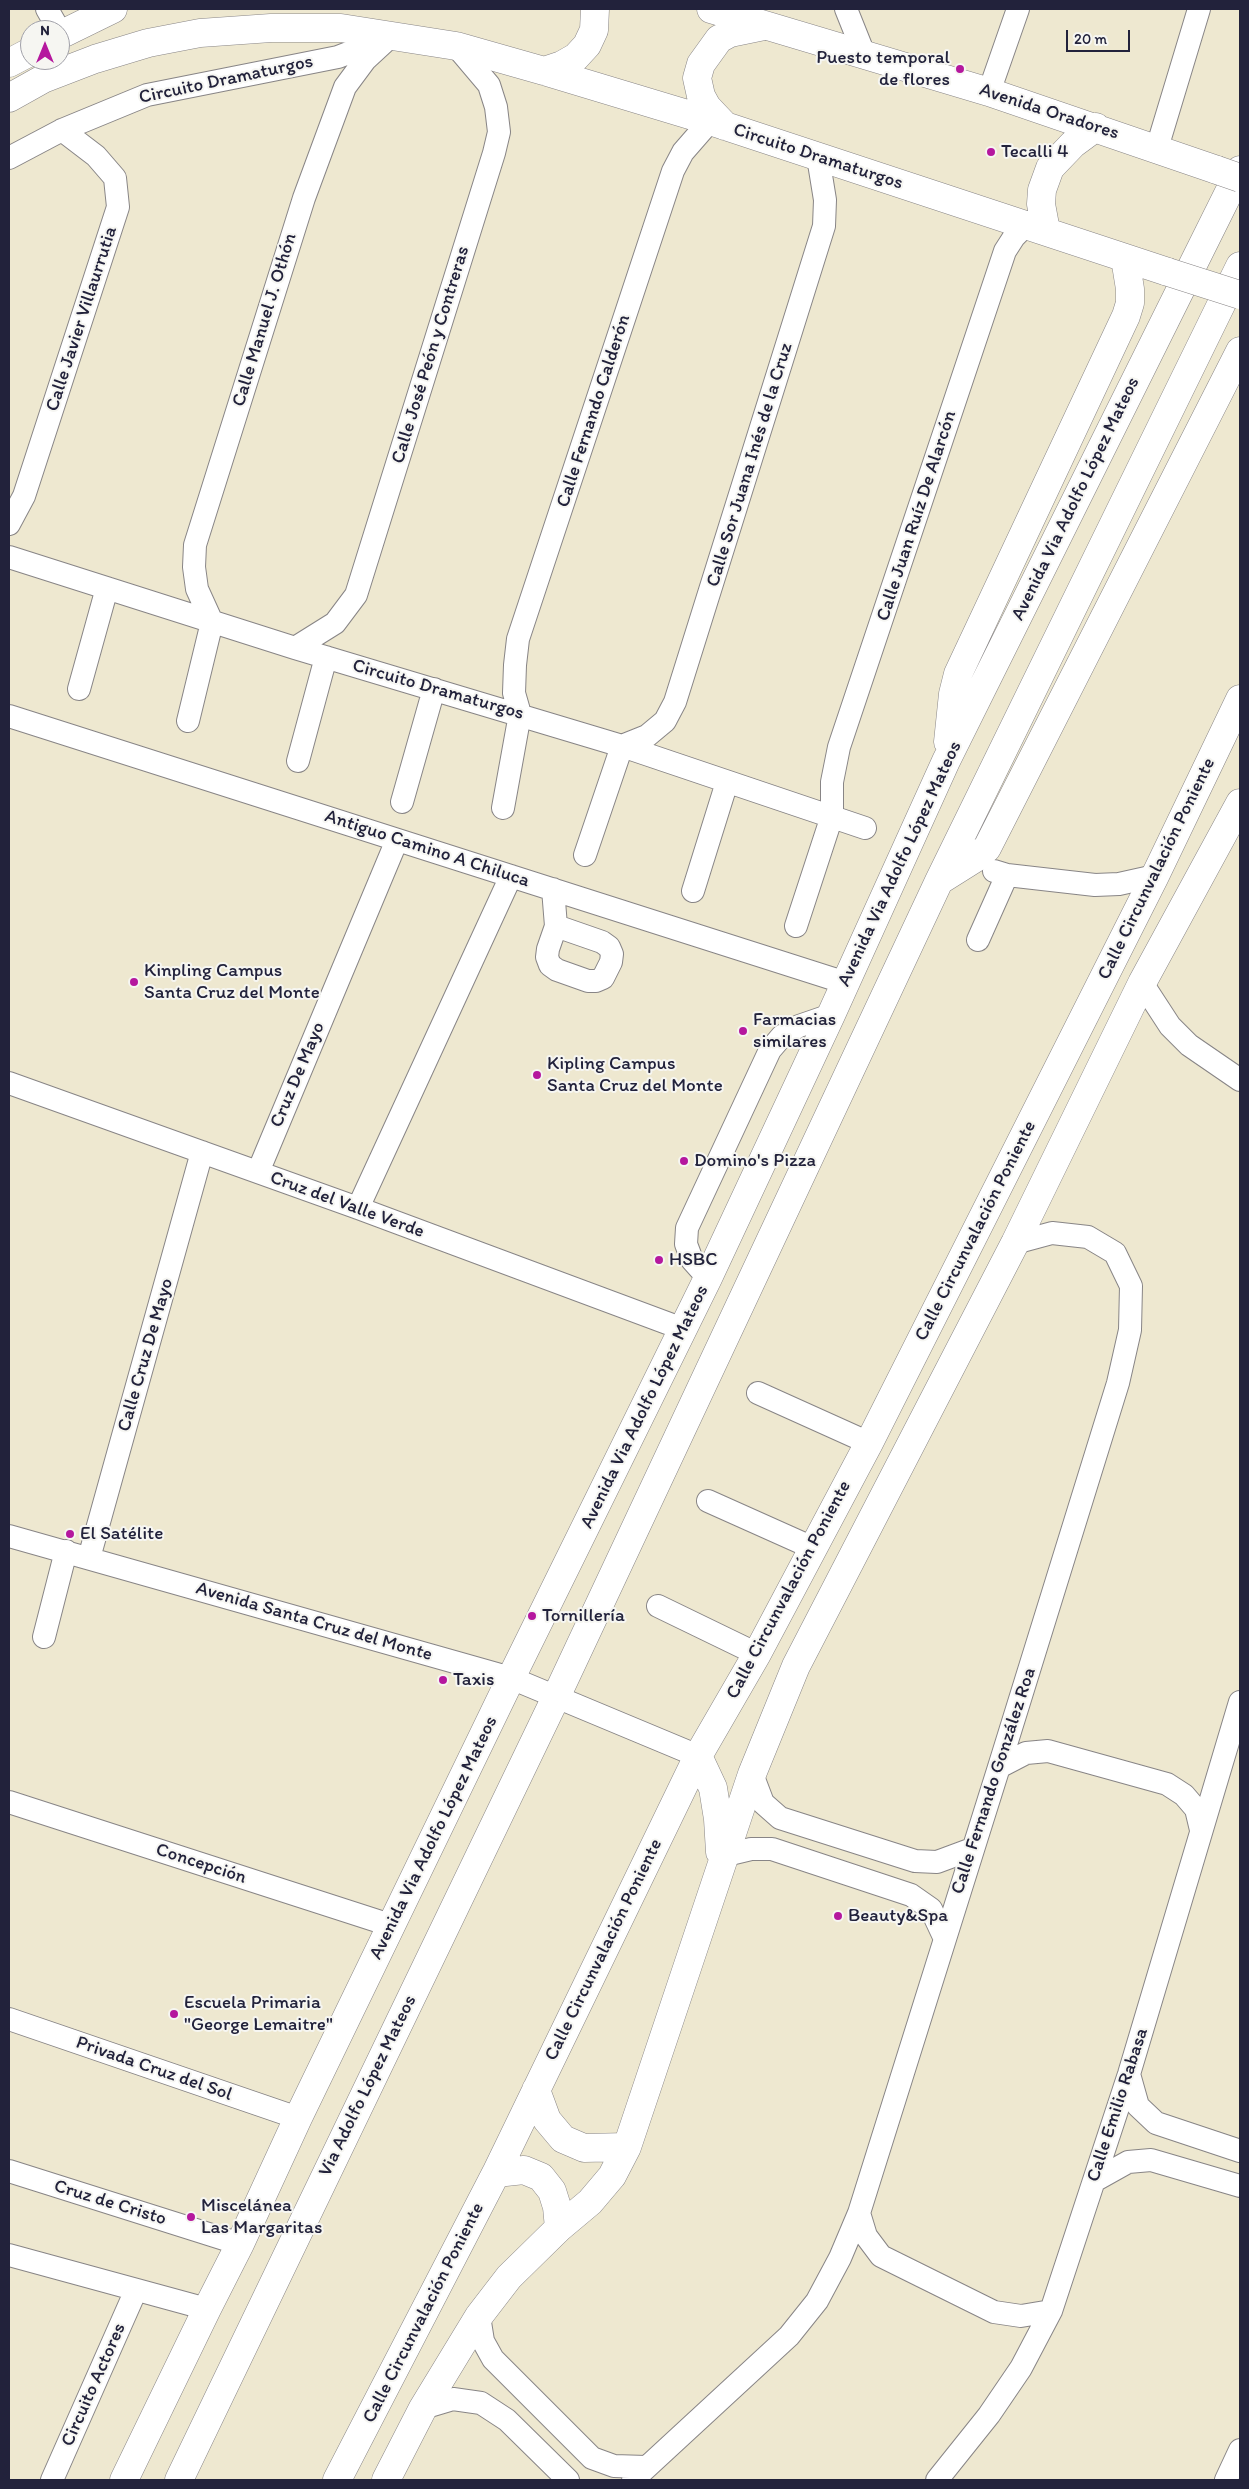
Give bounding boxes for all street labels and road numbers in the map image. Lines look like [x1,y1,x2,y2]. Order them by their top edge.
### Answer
street label: Circuito Dramaturgos [137,50,315,110]
street label: Avenida Oradores [976,79,1122,145]
street label: Circuito Dramaturgos [730,119,906,195]
street label: Calle Javier Villaurrutia [41,224,123,414]
street label: Calle Manuel J. Othón [228,230,302,410]
street label: Calle José Peón y Contreras [387,244,475,466]
street label: Calle Fernando Calderón [552,312,636,510]
street label: Calle Sor Juana Inés de la Cruz [702,340,798,590]
street label: Avenida Via Adolfo López Mateos [1007,373,1145,625]
street label: Calle Juan Ruíz De Alarcón [872,408,962,624]
street label: Circuito Dramaturgos [350,655,526,725]
street label: Avenida Via Adolfo López Mateos [833,738,967,990]
street label: Calle Circunvalación Poniente [1093,754,1221,984]
street label: Antiguo Camino A Chiluca [322,805,532,893]
street label: Cruz De Mayo [266,1019,330,1131]
street label: Calle Circunvalación Poniente [910,1117,1042,1345]
street label: Cruz del Valle Verde [267,1166,427,1244]
street label: Calle Cruz De Mayo [113,1276,179,1434]
street label: Avenida Via Adolfo López Mateos [576,1281,714,1533]
street label: Calle Circunvalación Poniente [722,1477,856,1703]
street label: Avenida Santa Cruz del Monte [193,1577,435,1667]
street label: Calle Fernando González Roa [947,1665,1041,1897]
street label: Avenida Via Adolfo López Mateos [365,1712,503,1964]
street label: Calle Circunvalación Poniente [540,1835,668,2065]
street label: Concepción [153,1839,249,1889]
street label: Via Adolfo López Mateos [314,1992,422,2180]
street label: Calle Emilio Rabasa [1082,2025,1154,2185]
street label: Privada Cruz del Sol [73,2032,235,2106]
street label: Cruz de Cristo [51,2175,169,2231]
street label: Calle Circunvalación Poniente [358,2199,490,2427]
street label: Circuito Actores [57,2320,131,2450]

